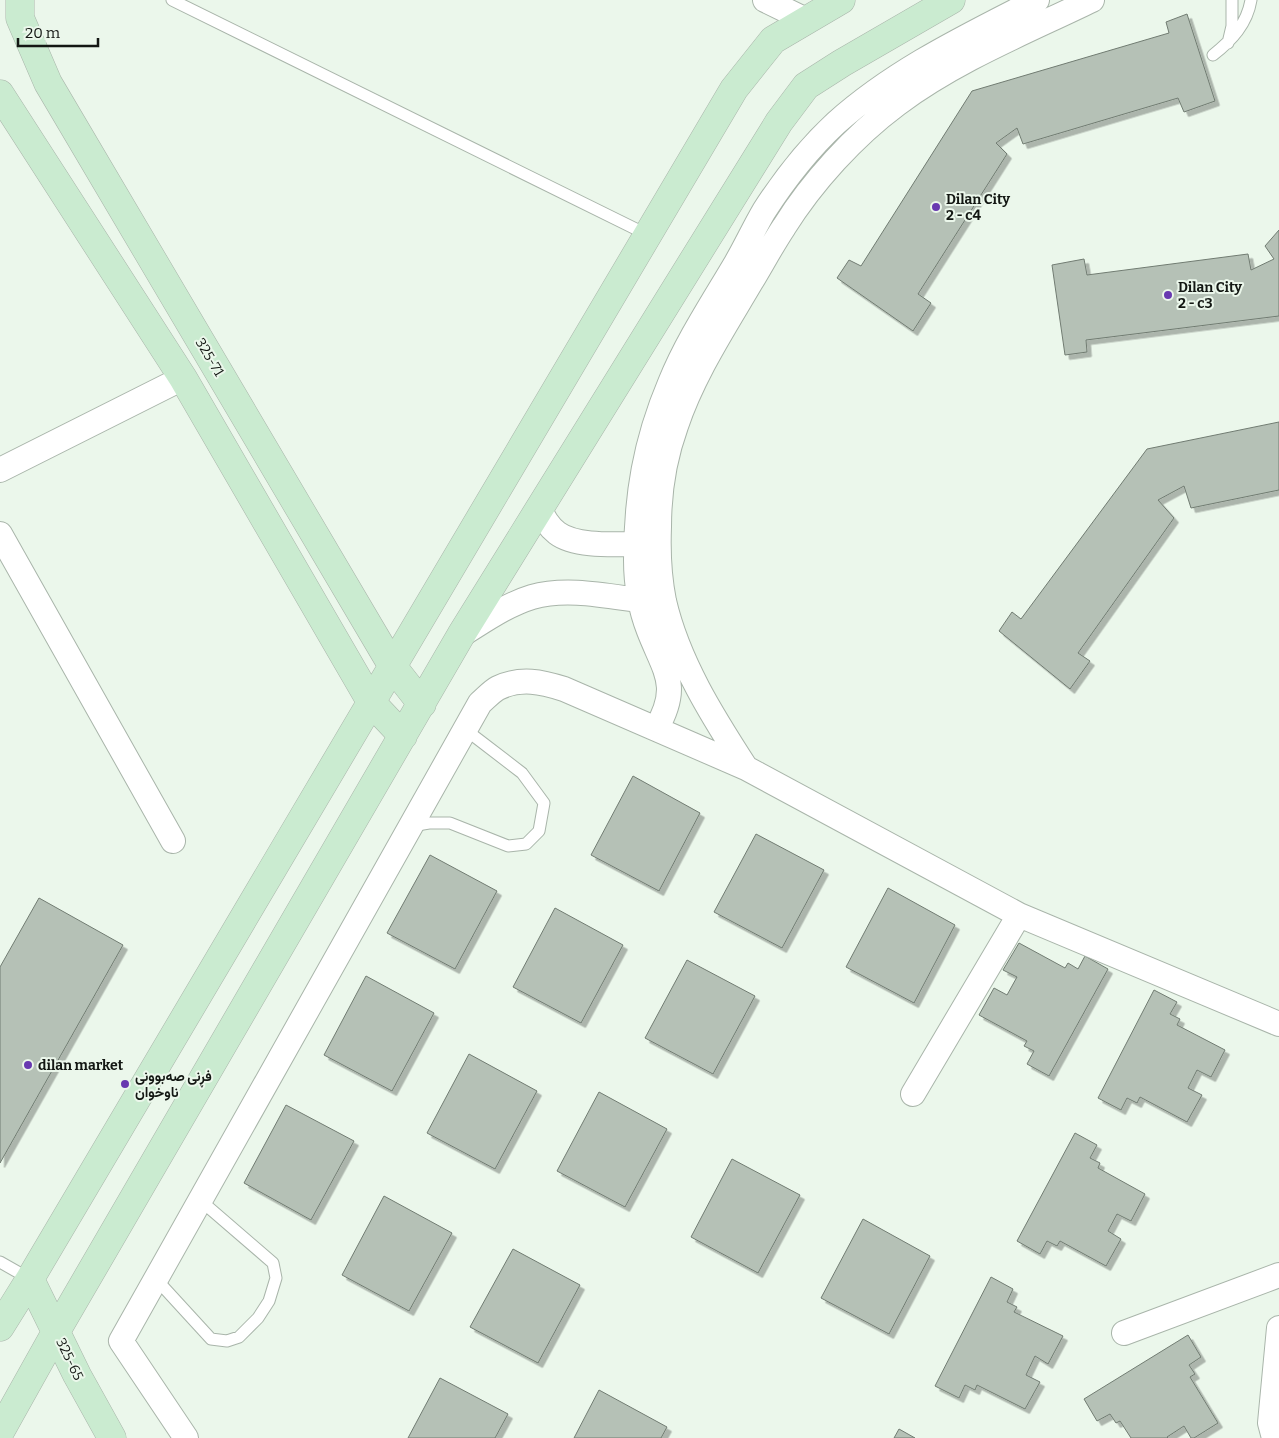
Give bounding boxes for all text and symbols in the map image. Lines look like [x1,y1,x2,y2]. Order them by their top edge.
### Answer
scale bar [18,15,98,47]
text: 20 m [25,24,61,42]
place label: Dilan City 2 - c4 [946,191,1010,224]
marker: Dilan City 2 - c4 [930,201,942,213]
place label: Dilan City 2 - c3 [1178,279,1242,312]
marker: Dilan City 2 - c3 [1162,289,1174,301]
street label: 325-71 [192,335,228,380]
place label: dilan market [38,1057,124,1074]
marker: dilan market [22,1059,34,1071]
place label: فڕنی صەبوونی ناوخوان [135,1068,212,1101]
marker: فڕنی صەبوونی ناوخوان [119,1078,131,1090]
street label: 325-65 [52,1335,87,1383]

